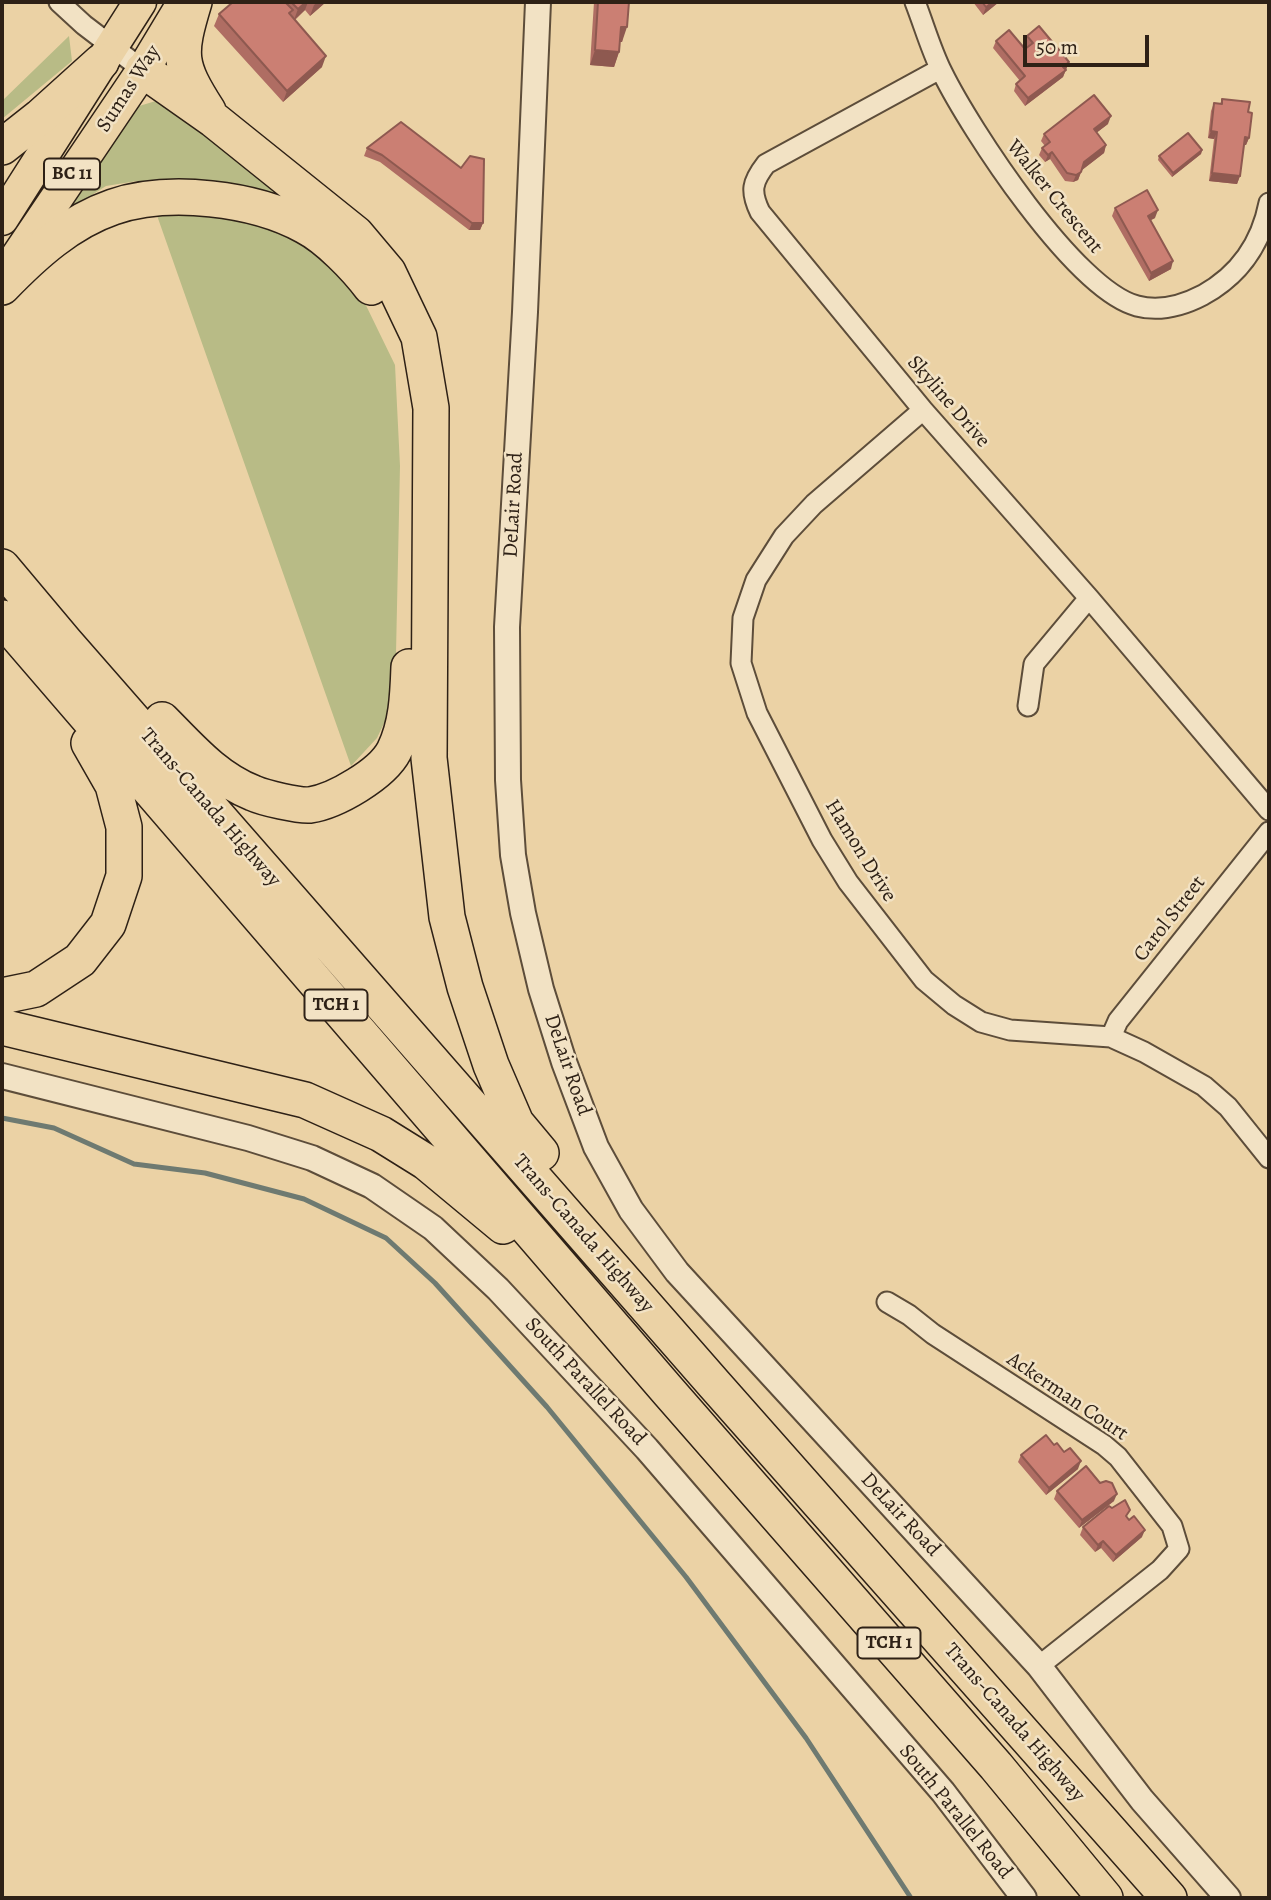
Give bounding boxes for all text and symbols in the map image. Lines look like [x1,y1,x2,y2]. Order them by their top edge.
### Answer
scale bar [1026,21,1152,65]
text: 50 m [1036,33,1078,61]
street label: Sumas Way [91,41,167,137]
street label: Walker Crescent [1000,135,1108,259]
road number: BC 11 [44,158,100,190]
street label: Skyline Drive [901,351,995,453]
street label: DeLair Road [499,452,529,558]
street label: Trans-Canada Highway [134,724,286,892]
street label: Hamon Drive [819,795,901,907]
street label: Carol Street [1129,871,1211,967]
road number: TCH 1 [304,990,368,1021]
street label: DeLair Road [538,1011,596,1119]
street label: Trans-Canada Highway [507,1150,659,1318]
street label: South Parallel Road [519,1313,651,1451]
street label: Ackerman Court [1002,1347,1132,1447]
street label: DeLair Road [855,1468,945,1562]
road number: TCH 1 [858,1628,920,1658]
street label: Trans-Canada Highway [938,1639,1090,1807]
street label: South Parallel Road [893,1740,1017,1884]

